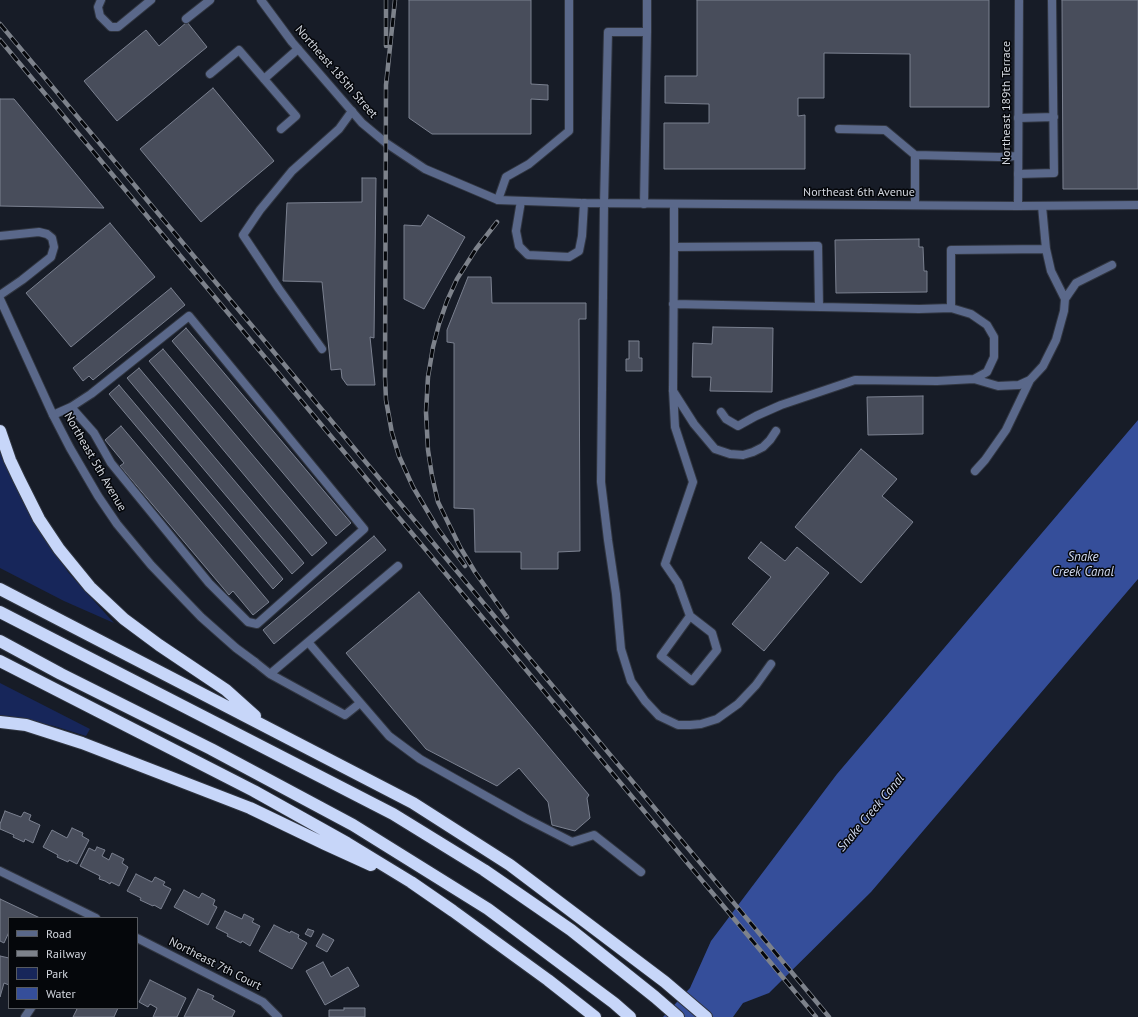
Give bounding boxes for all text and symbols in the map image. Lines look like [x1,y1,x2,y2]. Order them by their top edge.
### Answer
street label: Northeast 185th Street [292,23,380,121]
street label: Northeast 189th Terrace [1000,41,1014,165]
street label: Northeast 6th Avenue [803,186,915,200]
street label: Northeast 5th Avenue [61,410,129,514]
water label: Snake Creek Canal [1052,549,1114,580]
water label: Snake Creek Canal [834,771,908,855]
legend [8,917,138,1009]
text: Road [46,926,71,941]
street label: Northeast 7th Court [166,934,264,994]
text: Railway [46,946,86,961]
text: Park [46,966,68,981]
text: Water [46,986,76,1001]

